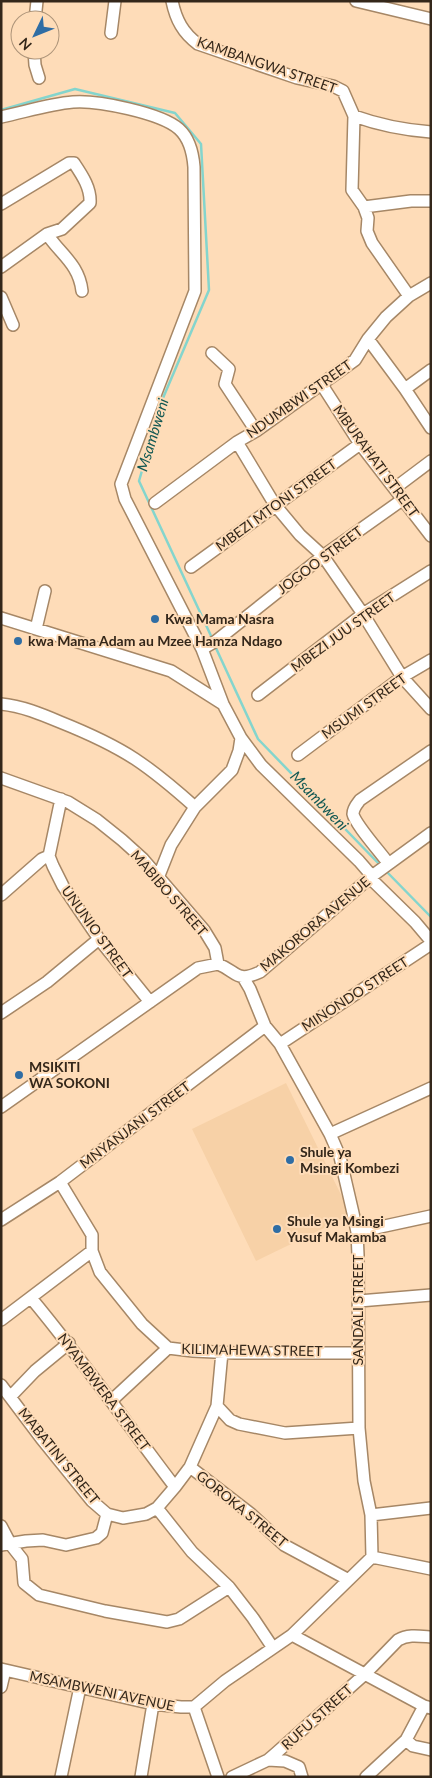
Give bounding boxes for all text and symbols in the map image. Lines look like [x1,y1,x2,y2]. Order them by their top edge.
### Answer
north arrow [10,10,60,60]
street label: KAMBANGWA STREET [195,33,340,97]
text: N [15,34,35,54]
street label: NDUMBWI STREET [243,355,355,441]
water label: Msambweni [132,396,172,473]
street label: MBURAHATI STREET [330,401,423,521]
street label: MBEZI MTONI STREET [212,455,340,554]
street label: JOGOO STREET [274,522,366,597]
street label: MBEZI JUU STREET [287,588,399,675]
place label: Kwa Mama Nasra [165,610,274,627]
marker: Kwa Mama Nasra [149,613,161,625]
place label: kwa Mama Adam au Mzee Hamza Ndago [28,632,282,649]
marker: kwa Mama Adam au Mzee Hamza Ndago [12,635,24,647]
street label: MSUMI STREET [318,669,410,742]
water label: Msambweni [287,767,353,834]
street label: MABIBO STREET [127,846,212,940]
street label: MAKORORA AVENUE [256,873,373,975]
street label: UNUNIO STREET [58,882,137,982]
street label: MINONDO STREET [298,952,412,1034]
place label: MSIKITI WA SOKONI [29,1058,110,1091]
marker: MSIKITI WA SOKONI [13,1069,25,1081]
street label: MNYANJANI STREET [76,1077,194,1172]
place label: Shule ya Msingi Kombezi [300,1143,399,1176]
marker: Shule ya Msingi Kombezi [284,1154,296,1166]
place label: Shule ya Msingi Yusuf Makamba [286,1212,386,1245]
marker: Shule ya Msingi Yusuf Makamba [271,1223,283,1235]
street label: SANDALI STREET [349,1254,366,1366]
street label: NYAMBWERA STREET [55,1330,155,1454]
street label: KILIMAHEWA STREET [181,1340,323,1359]
street label: MABATINI STREET [15,1404,104,1508]
street label: GOROKA STREET [193,1467,292,1551]
street label: MSAMBWENI AVENUE [28,1667,176,1714]
street label: RUFU STREET [278,1680,356,1753]

